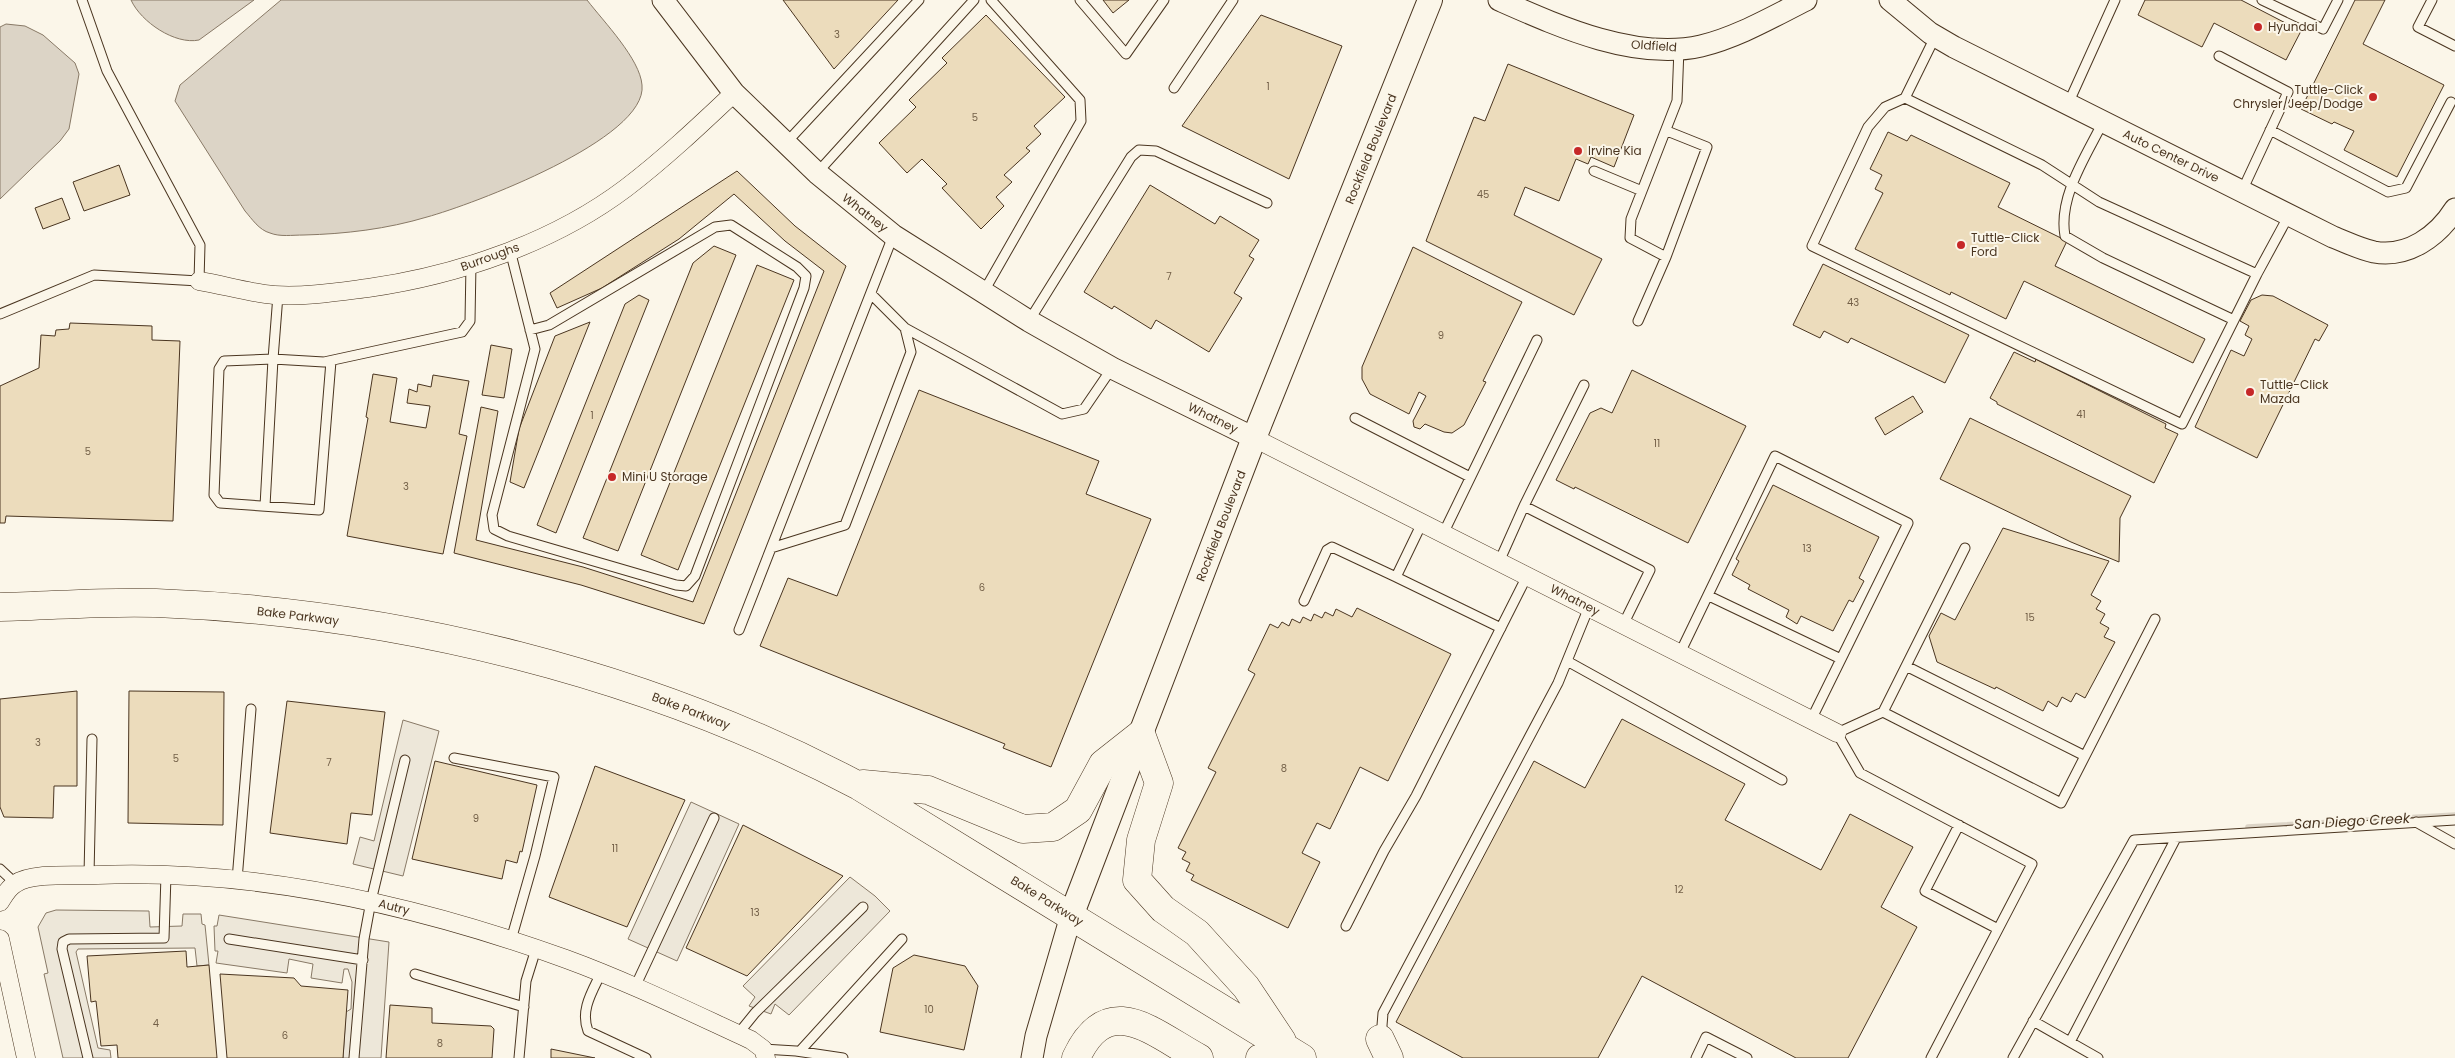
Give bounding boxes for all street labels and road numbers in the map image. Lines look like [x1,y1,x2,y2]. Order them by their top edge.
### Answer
street label: Oldfield [1631,35,1678,56]
street label: Rockfield Boulevard [1341,91,1400,207]
street label: Auto Center Drive [2120,125,2222,186]
street label: Whatney [839,189,892,236]
street label: Burroughs [458,238,522,275]
street label: Whatney [1185,398,1241,437]
street label: Rockfield Boulevard [1192,468,1250,584]
street label: Whatney [1547,580,1603,619]
street label: Bake Parkway [256,602,340,629]
street label: Bake Parkway [650,688,733,733]
street label: Bake Parkway [1008,871,1087,930]
street label: Autry [377,894,412,919]

